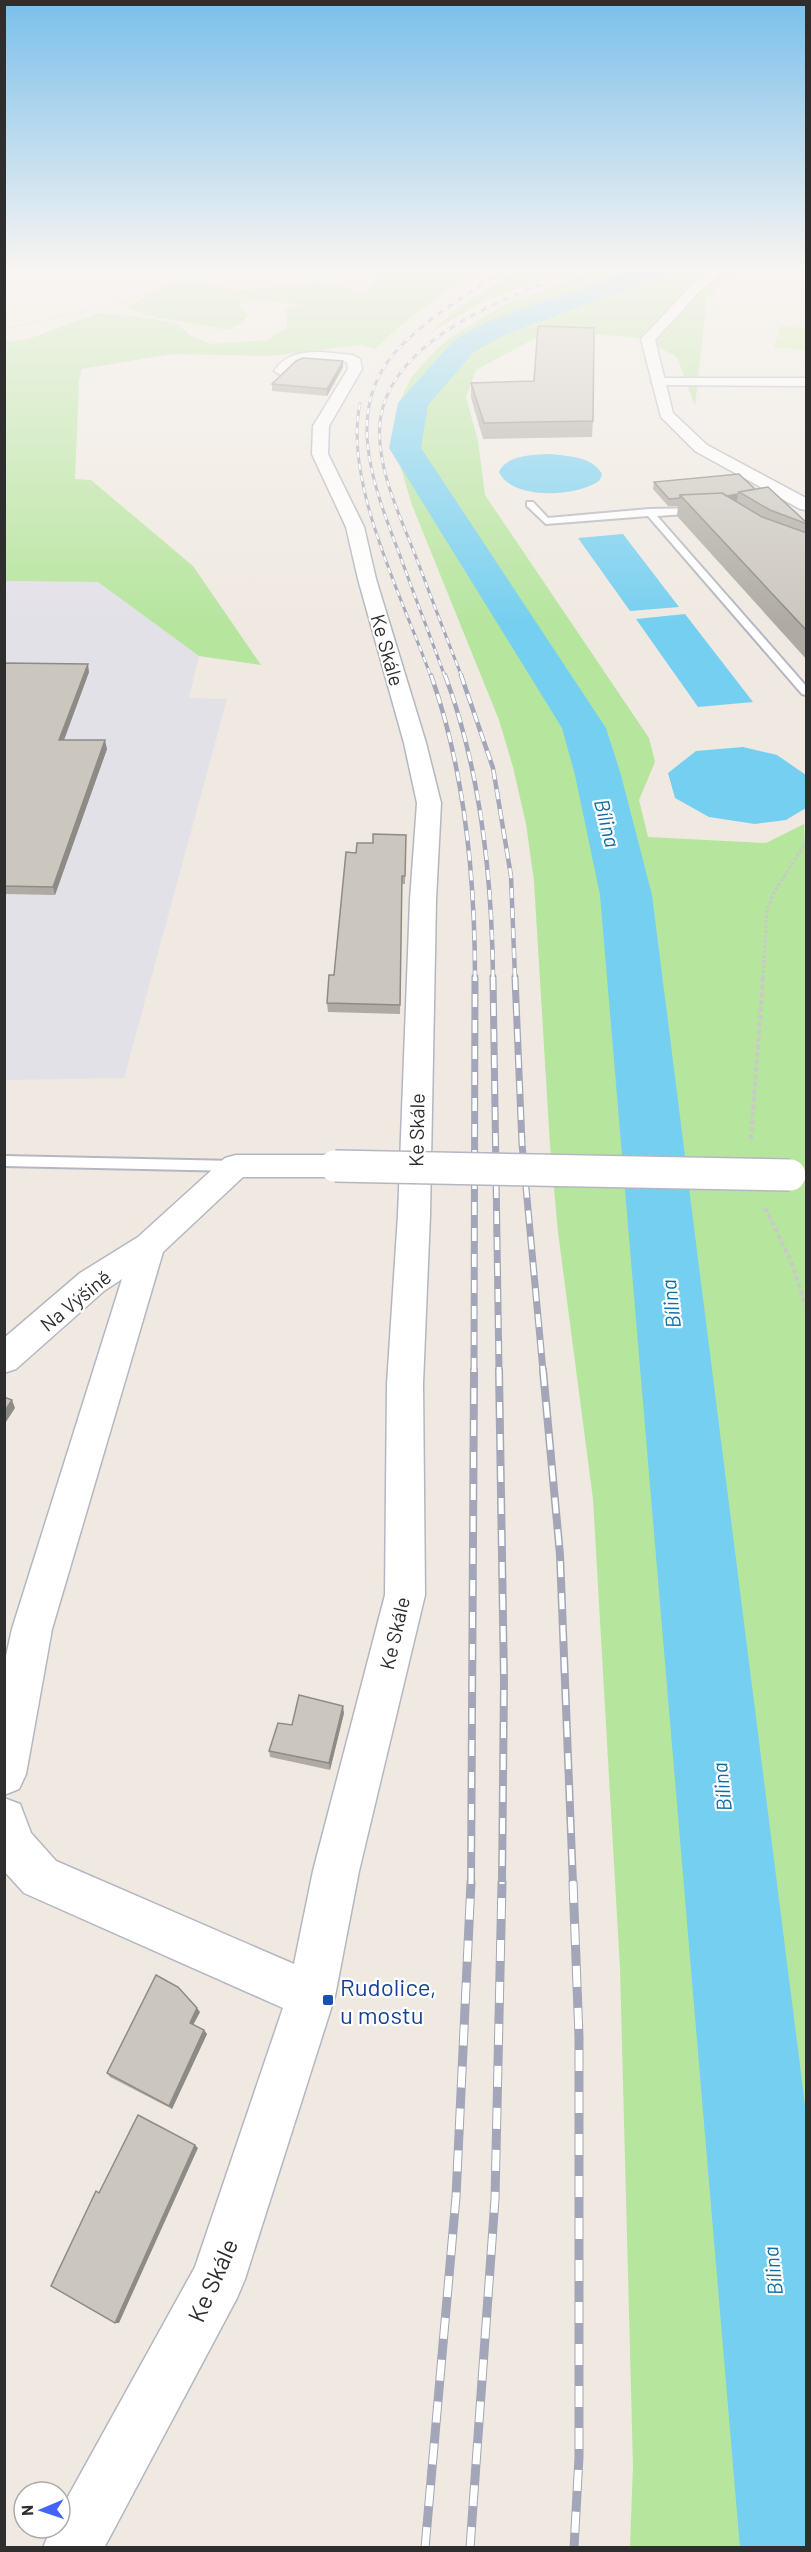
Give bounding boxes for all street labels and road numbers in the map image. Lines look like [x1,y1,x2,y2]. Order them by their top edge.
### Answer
street label: Ke Skále [366,611,410,689]
street label: Ke Skále [403,1093,429,1167]
street label: Na Výšině [35,1264,115,1336]
street label: Ke Skále [374,1594,414,1672]
street label: Ke Skále [181,2234,243,2326]

